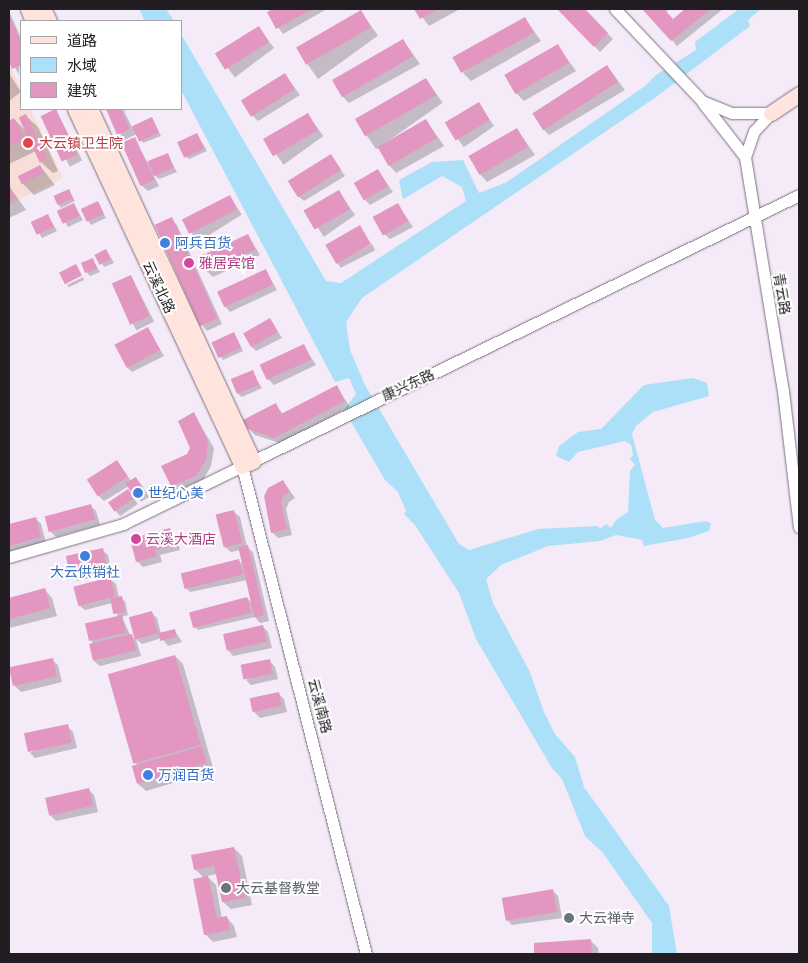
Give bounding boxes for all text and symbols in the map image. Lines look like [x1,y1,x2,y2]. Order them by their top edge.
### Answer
legend [20,20,182,110]
text: 道路 [67,31,97,50]
text: 水域 [67,56,97,75]
text: 建筑 [67,81,97,100]
place label: 大云镇卫生院 [39,135,123,151]
marker: 大云镇卫生院 [21,136,35,150]
place label: 阿兵百货 [175,235,231,251]
marker: 阿兵百货 [159,237,171,249]
place label: 雅居宾馆 [199,255,255,271]
marker: 雅居宾馆 [183,257,195,269]
street label: 云溪北路 [140,258,178,316]
street label: 青云路 [770,272,794,316]
street label: 康兴东路 [379,366,437,404]
place label: 世纪心美 [148,485,204,501]
marker: 世纪心美 [132,487,144,499]
place label: 云溪大酒店 [146,531,216,547]
marker: 云溪大酒店 [130,533,142,545]
marker: 大云供销社 [79,550,91,562]
place label: 大云供销社 [50,564,120,580]
street label: 云溪南路 [305,677,335,735]
place label: 万润百货 [158,767,214,783]
marker: 万润百货 [142,769,154,781]
place label: 大云基督教堂 [236,880,320,896]
marker: 大云基督教堂 [220,882,232,894]
place label: 大云禅寺 [579,910,635,926]
marker: 大云禅寺 [563,912,575,924]

